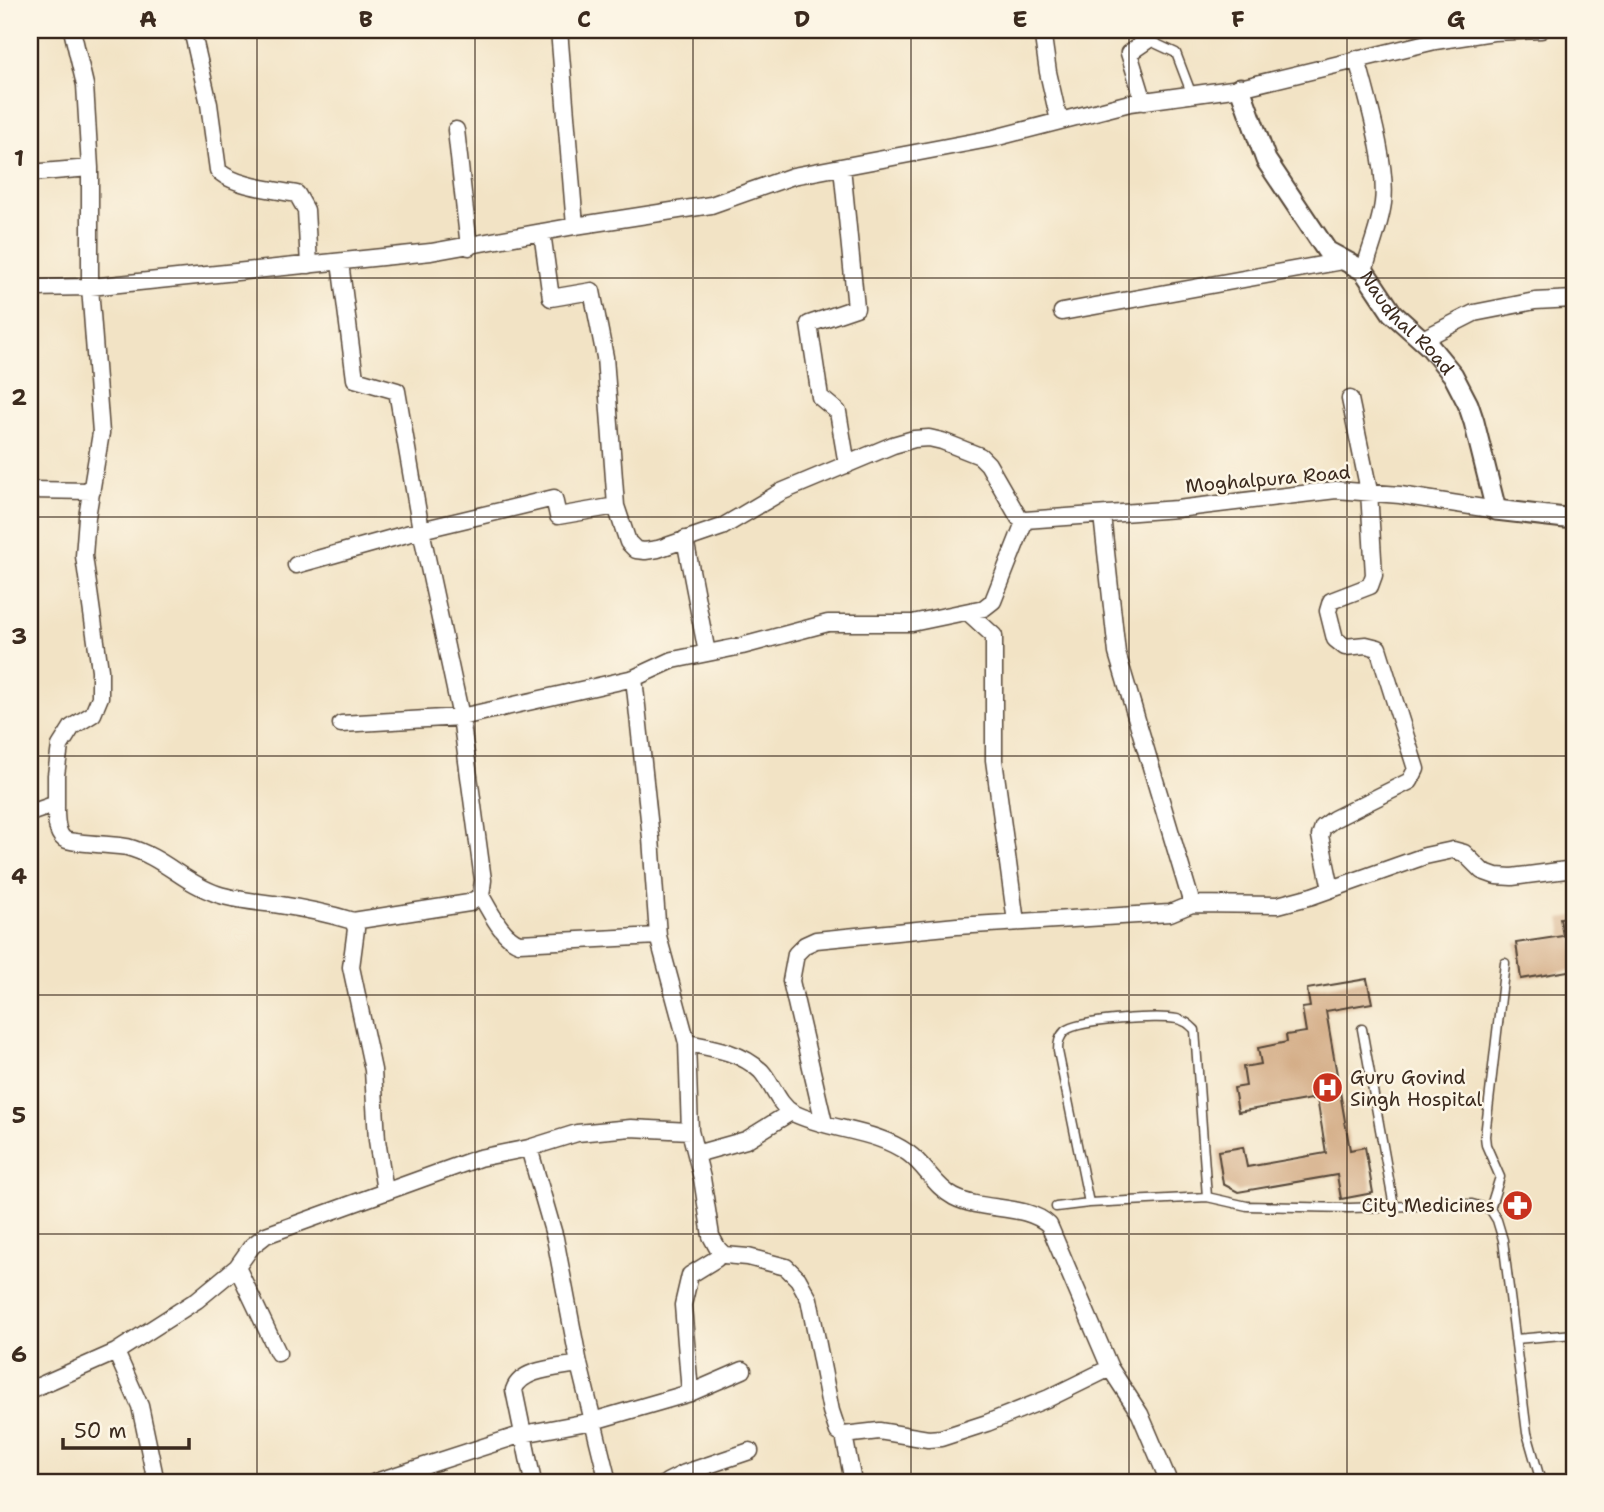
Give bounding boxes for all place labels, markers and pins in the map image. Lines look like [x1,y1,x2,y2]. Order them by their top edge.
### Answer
place label: Guru Govind Singh Hospital [1350,1065,1483,1112]
hospital icon: Guru Govind Singh Hospital [1310,1071,1344,1105]
pharmacy icon: City Medicines [1501,1188,1535,1222]
place label: City Medicines [1362,1193,1495,1218]

